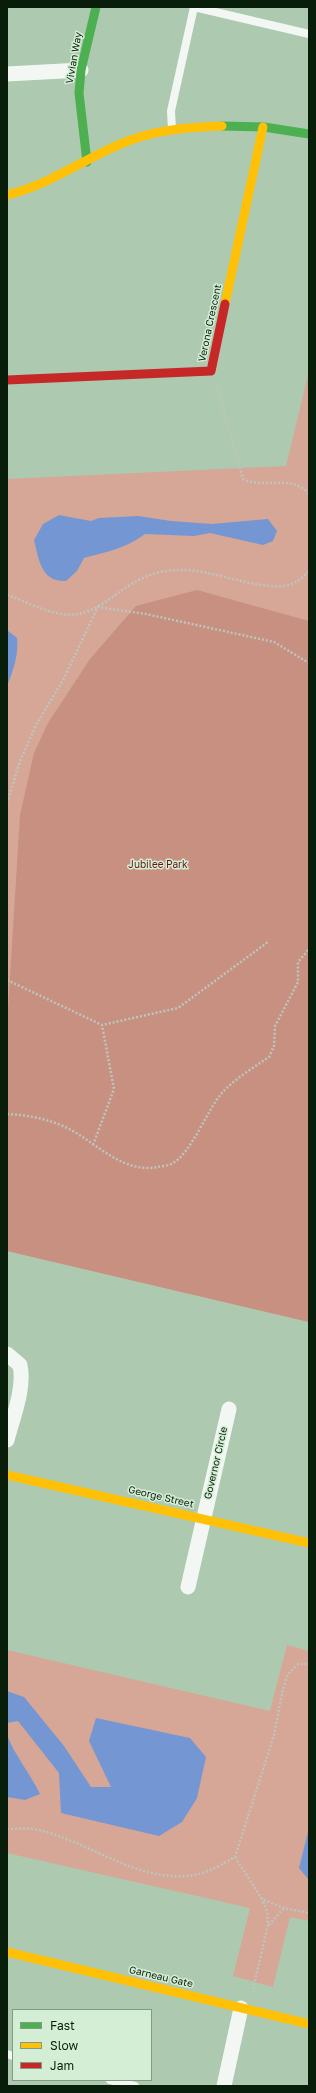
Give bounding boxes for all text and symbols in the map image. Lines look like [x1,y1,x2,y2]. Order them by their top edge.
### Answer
street label: Vivian Way [64,31,84,85]
street label: Verona Crescent [196,283,224,363]
park label: Jubilee Park [128,859,188,871]
street label: Governor Circle [202,1426,230,1500]
street label: George Street [127,1484,195,1510]
street label: Garneau Gate [128,1964,194,1990]
legend [12,2009,152,2081]
text: Fast [50,2018,75,2033]
text: Slow [50,2038,78,2053]
text: Jam [50,2058,74,2073]

